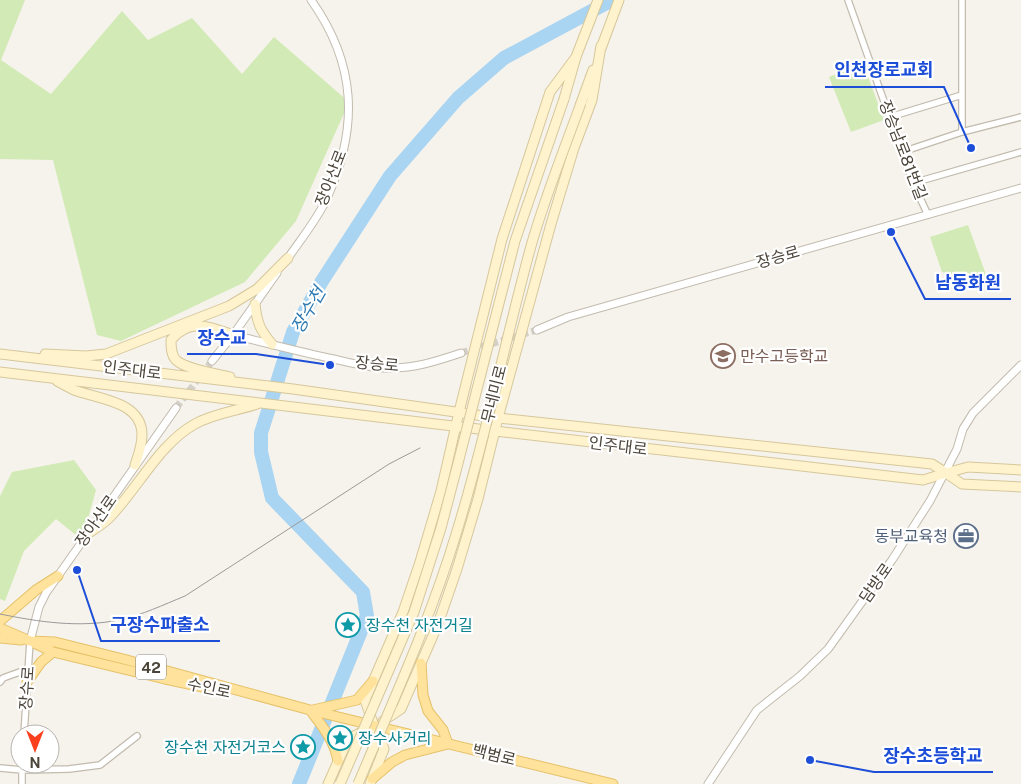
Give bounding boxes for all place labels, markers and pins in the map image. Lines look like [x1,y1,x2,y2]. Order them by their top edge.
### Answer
callout: 인천장로교회 [825,54,944,87]
callout: 남동화원 [925,266,1011,299]
callout: 장수교 [187,321,256,354]
school or university icon: 만수고등학교 [710,343,736,369]
place label: 만수고등학교 [740,347,828,366]
office icon: 동부교육청 [953,523,979,549]
place label: 동부교육청 [874,527,948,546]
callout: 구장수파출소 [101,608,220,641]
place icon: 장수천 자전거길 [335,612,361,638]
place label: 장수천 자전거길 [366,616,473,635]
place icon: 장수사거리 [327,725,353,751]
place label: 장수사거리 [358,729,432,748]
place icon: 장수천 자전거코스 [290,734,316,760]
place label: 장수천 자전거코스 [164,738,286,757]
callout: 장수초등학교 [874,739,993,772]

